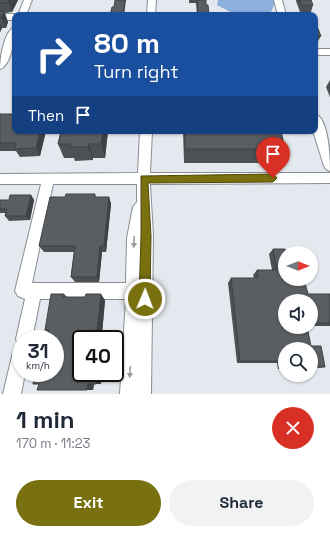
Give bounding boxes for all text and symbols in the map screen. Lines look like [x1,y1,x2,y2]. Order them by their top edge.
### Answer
text: 80 m [94,25,160,61]
icon: right [28,28,80,80]
text: Turn right [94,60,178,83]
icon: arrive [72,104,94,126]
text: Then [28,106,64,125]
pin [256,137,290,178]
icon: arrive [262,143,284,165]
one-way arrow [131,236,137,249]
north arrow [278,246,318,286]
map controls [278,246,318,382]
position arrow [124,278,166,320]
button: sound [278,294,318,334]
speed limit sign: 40 [72,330,124,382]
text: 31 [28,338,48,364]
button: search [278,342,318,382]
text: km/h [26,359,50,372]
one-way arrow [127,366,134,378]
text: 1 min [16,404,75,435]
button: close [272,407,314,449]
text: 170 m · 11:23 [16,435,90,452]
button: Exit [16,480,161,526]
button: Share [169,480,314,526]

